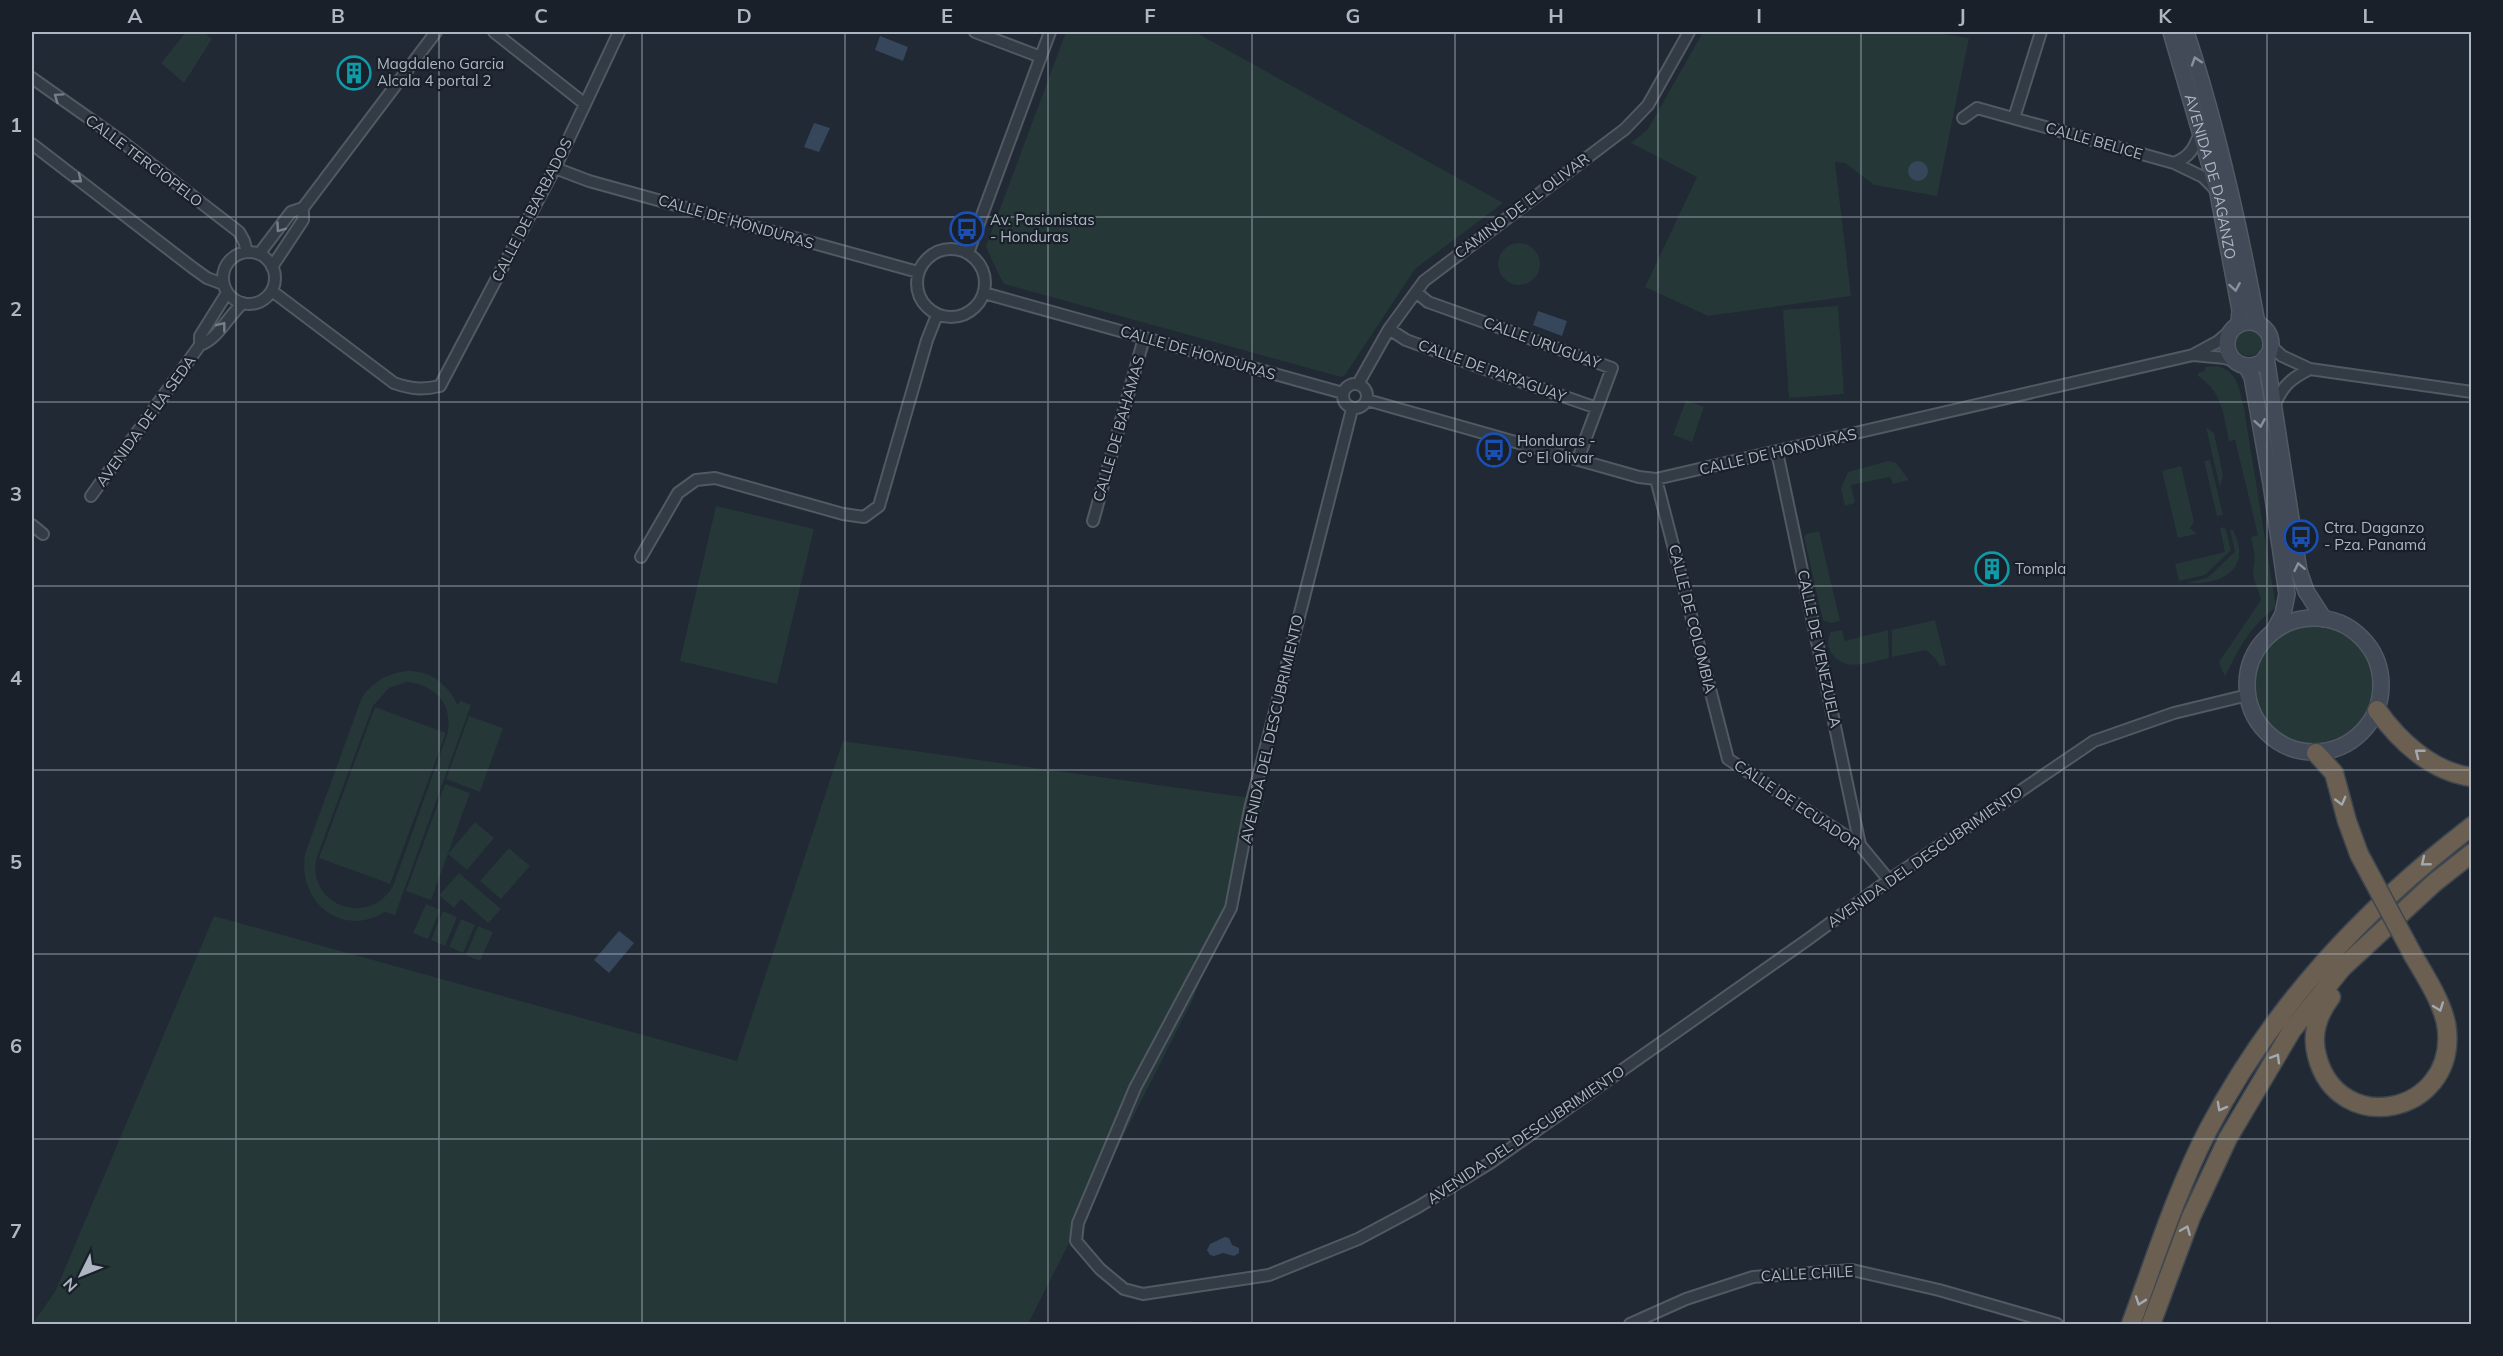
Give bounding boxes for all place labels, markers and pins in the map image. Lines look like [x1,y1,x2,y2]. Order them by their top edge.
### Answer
place label: Magdaleno Garcia Alcala 4 portal 2 [377,54,504,90]
building icon: Magdaleno Garcia Alcala 4 portal 2 [336,55,372,91]
place label: Av. Pasionistas - Honduras [990,210,1095,246]
bus stop icon: Av. Pasionistas - Honduras [949,211,985,247]
place label: Honduras - Cº El Olivar [1517,431,1596,467]
bus stop icon: Honduras - Cº El Olivar [1476,432,1512,468]
place label: Ctra. Daganzo - Pza. Panamá [2324,518,2426,554]
bus stop icon: Ctra. Daganzo - Pza. Panamá [2283,519,2319,555]
building icon: Tompla [1974,551,2010,587]
place label: Tompla [2015,559,2066,578]

